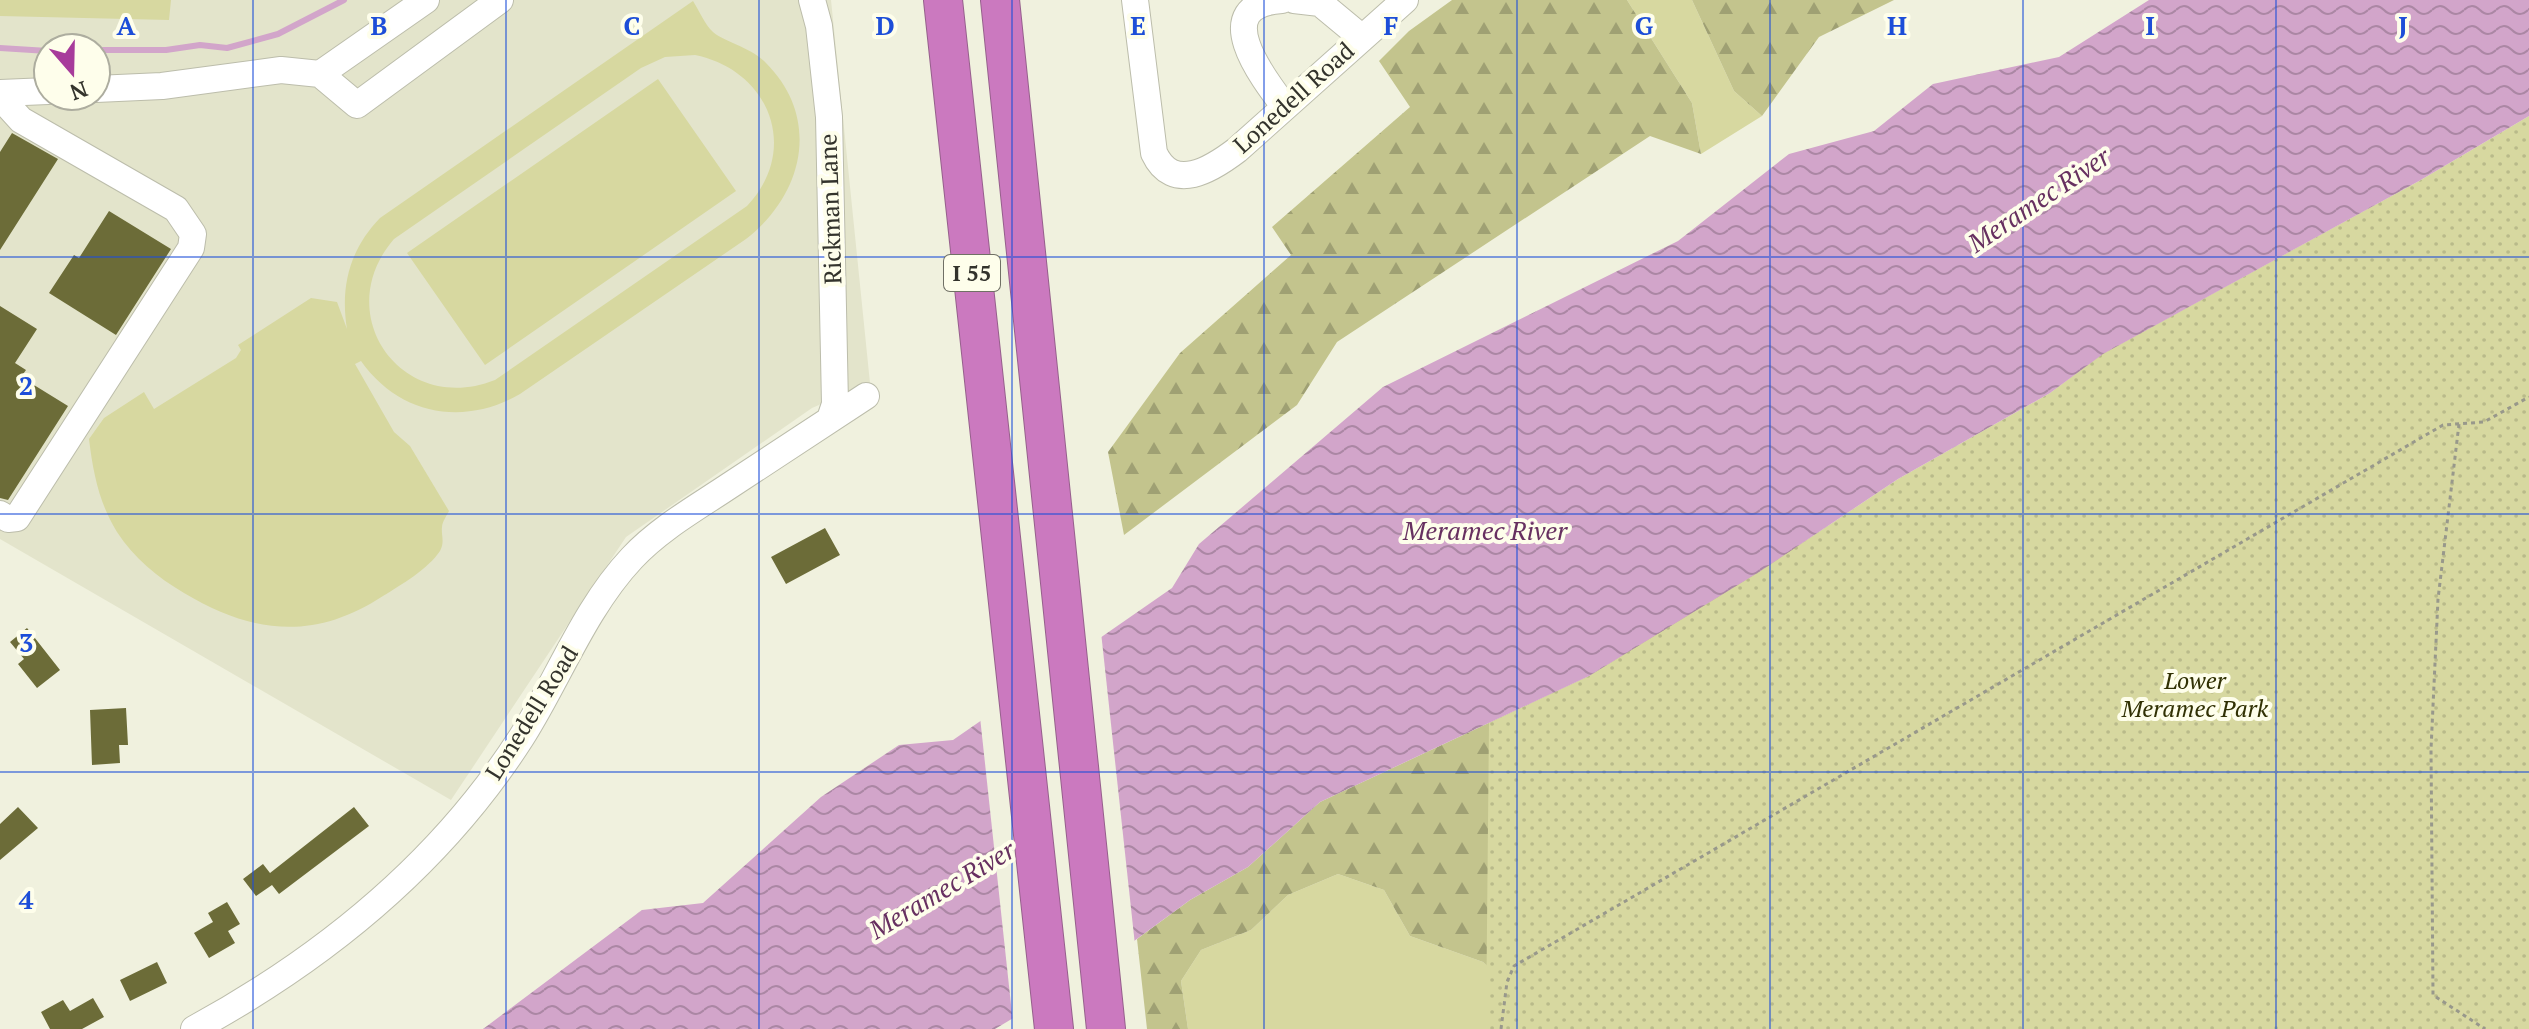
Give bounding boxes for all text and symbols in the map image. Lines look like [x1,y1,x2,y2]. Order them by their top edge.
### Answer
text: A [117,8,136,42]
text: B [371,8,387,42]
text: C [624,8,640,42]
text: D [875,8,895,42]
text: E [1130,8,1146,42]
text: F [1384,8,1399,42]
text: G [1635,8,1654,42]
text: H [1887,8,1907,42]
text: I [2145,8,2155,42]
text: J [2398,8,2408,42]
north arrow [32,32,112,112]
street label: Lonedell Road [1226,35,1361,160]
text: N [66,75,92,108]
street label: Rickman Lane [811,133,849,285]
water label: Meramec River [1960,139,2117,260]
road number: I 55 [944,255,1000,291]
text: 2 [19,368,33,402]
water label: Meramec River [1402,513,1568,547]
text: 3 [19,625,33,659]
street label: Lonedell Road [477,640,585,785]
park label: Lower Meramec Park [2121,664,2269,724]
water label: Meramec River [861,832,1021,947]
text: 4 [19,882,34,916]

